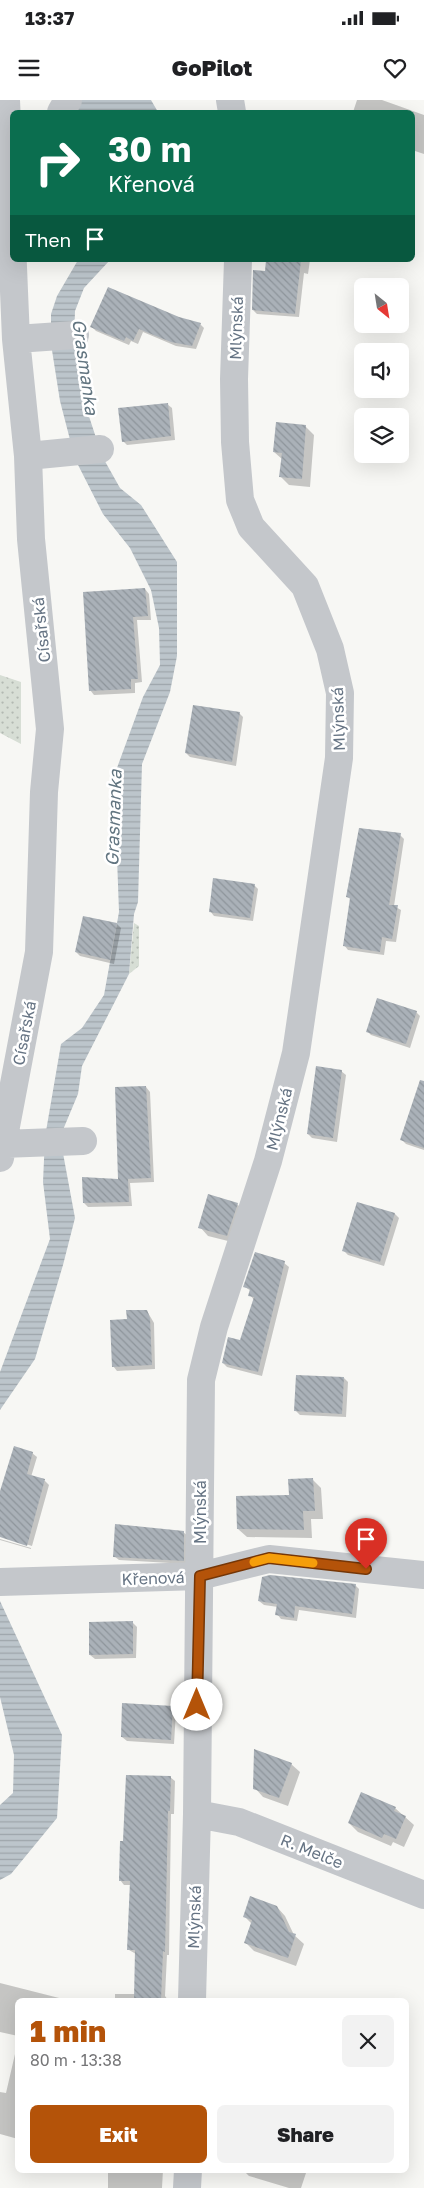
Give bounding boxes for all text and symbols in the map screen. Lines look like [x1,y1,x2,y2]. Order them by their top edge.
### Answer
text: 13:37 [25,6,74,29]
icon: menu [15,54,43,82]
text: GoPilot [172,54,252,81]
icon: heart [381,54,409,82]
text: 30 m [108,128,191,170]
icon: right [25,130,90,195]
text: Křenová [108,170,195,197]
icon: arrive [81,225,109,253]
text: Then [25,228,71,251]
north arrow [354,278,409,332]
map controls [354,278,409,463]
street label: Mlýnská [225,296,247,360]
water label: Grasmanka [68,318,104,417]
button: sound [354,343,409,398]
button: layers [354,408,409,463]
street label: Císařská [28,596,54,664]
street label: Mlýnská [327,687,349,751]
water label: Grasmanka [100,769,126,867]
street label: Císařská [8,999,40,1067]
street label: Mlýnská [262,1086,296,1152]
street label: Mlýnská [190,1480,210,1544]
pin [345,1518,387,1569]
icon: arrive [352,1525,380,1553]
street label: Křenová [121,1567,185,1589]
position arrow [170,1678,222,1730]
street label: R. Melče [278,1829,346,1873]
street label: Mlýnská [183,1885,205,1949]
text: 1 min [30,2013,106,2049]
button: close [342,2015,394,2067]
text: 80 m · 13:38 [30,2050,122,2070]
button: Exit [30,2105,207,2163]
button: Share [217,2105,394,2163]

